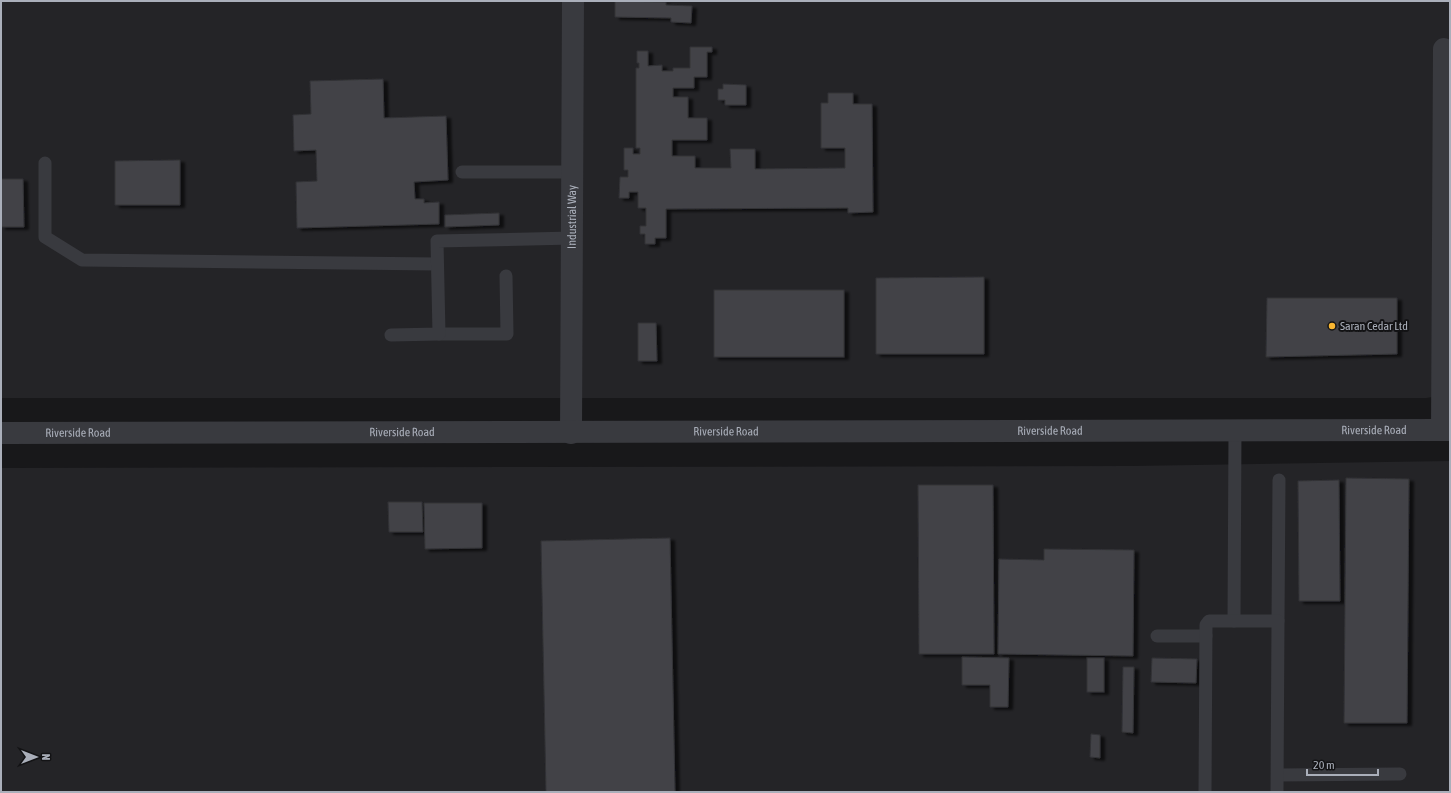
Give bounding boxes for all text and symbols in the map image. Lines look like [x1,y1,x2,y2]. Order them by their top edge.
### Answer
street label: Industrial Way [565,185,579,249]
place label: Saran Cedar Ltd [1340,319,1408,333]
marker: Saran Cedar Ltd [1327,321,1337,331]
street label: Riverside Road [1341,423,1407,437]
street label: Riverside Road [693,424,759,439]
street label: Riverside Road [1017,424,1083,438]
street label: Riverside Road [369,425,435,439]
street label: Riverside Road [45,426,111,440]
north arrow [16,737,56,777]
scale bar [1307,751,1378,777]
text: N [40,754,52,760]
text: 20 m [1313,758,1335,772]

